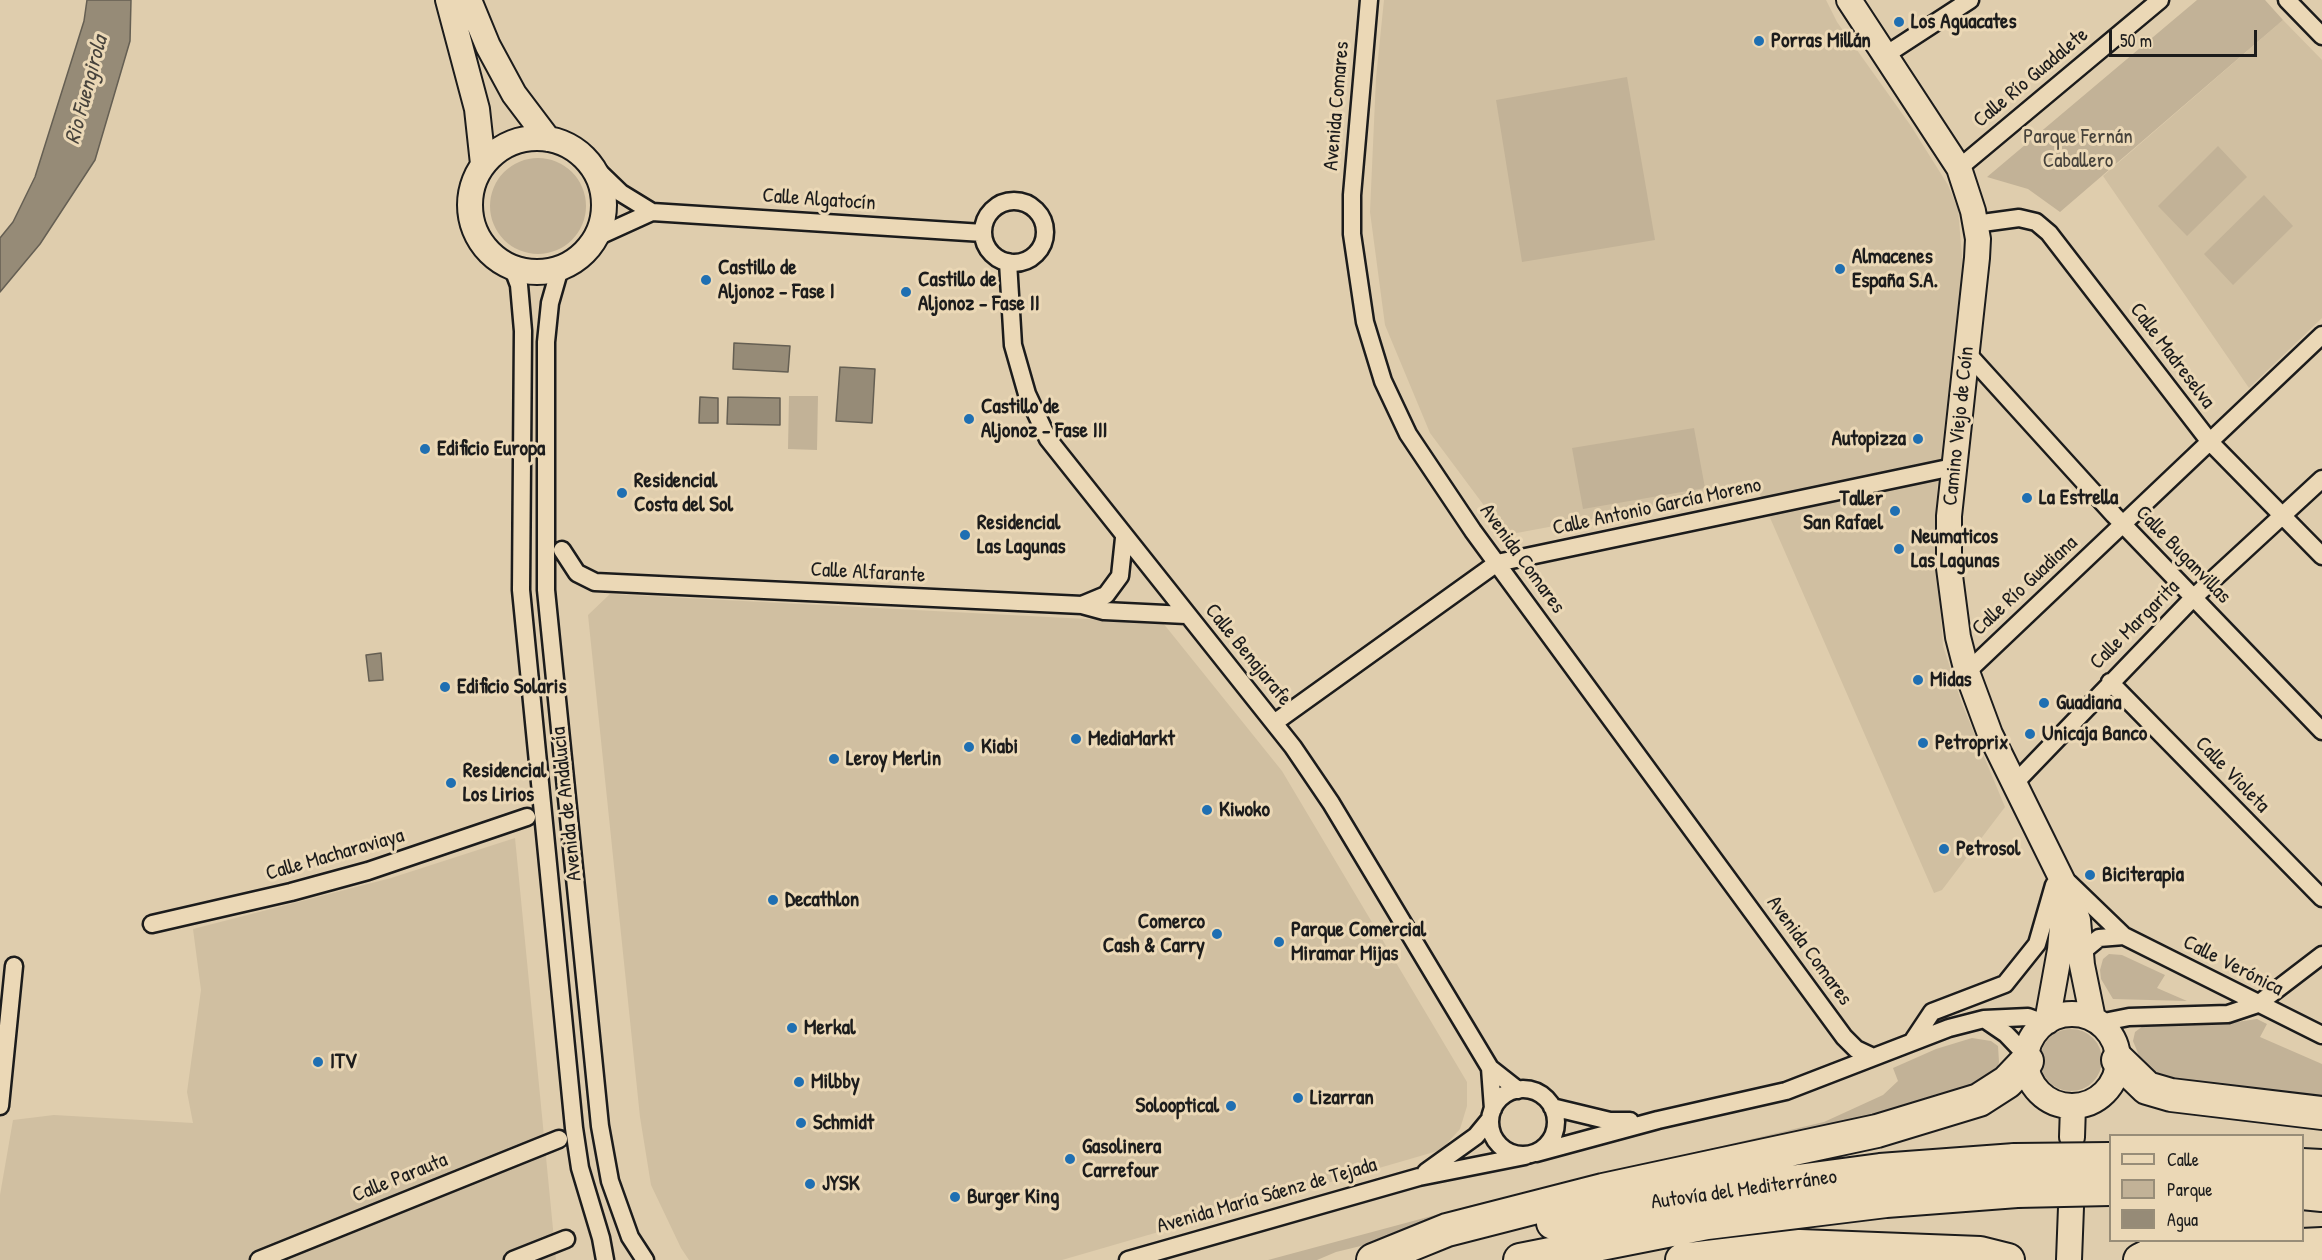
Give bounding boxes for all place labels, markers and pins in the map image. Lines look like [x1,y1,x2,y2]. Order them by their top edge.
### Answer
place label: Los Aguacates [1911,9,2016,35]
marker: Los Aguacates [1892,15,1906,29]
place label: Porras Millán [1771,28,1871,54]
marker: Porras Millán [1752,34,1766,48]
place label: Almacenes España S.A. [1852,244,1938,294]
place label: Castillo de Aljonoz - Fase I [718,255,835,305]
marker: Almacenes España S.A. [1833,262,1847,276]
place label: Castillo de Aljonoz - Fase II [918,267,1040,317]
marker: Castillo de Aljonoz - Fase I [699,273,713,287]
marker: Castillo de Aljonoz - Fase II [899,285,913,299]
place label: Castillo de Aljonoz - Fase III [981,394,1108,444]
marker: Castillo de Aljonoz - Fase III [962,412,976,426]
place label: Autopizza [1832,426,1906,452]
marker: Autopizza [1911,432,1925,446]
place label: Edificio Europa [437,436,545,462]
marker: Edificio Europa [418,442,432,456]
place label: Residencial Costa del Sol [634,468,733,518]
place label: La Estrella [2039,485,2118,511]
marker: Residencial Costa del Sol [615,486,629,500]
place label: Taller San Rafael [1803,486,1883,536]
marker: La Estrella [2020,491,2034,505]
marker: Taller San Rafael [1888,504,1902,518]
place label: Residencial Las Lagunas [977,510,1066,560]
place label: Neumaticos Las Lagunas [1911,524,2000,574]
marker: Residencial Las Lagunas [958,528,972,542]
marker: Neumaticos Las Lagunas [1892,542,1906,556]
place label: Midas [1930,667,1972,693]
marker: Midas [1911,673,1925,687]
place label: Edificio Solaris [457,674,567,700]
marker: Edificio Solaris [438,680,452,694]
place label: Guadiana [2056,690,2122,716]
marker: Guadiana [2037,696,2051,710]
place label: Unicaja Banco [2042,721,2147,747]
place label: MediaMarkt [1088,726,1175,752]
marker: Unicaja Banco [2023,727,2037,741]
place label: Petroprix [1935,730,2008,756]
marker: MediaMarkt [1069,732,1083,746]
place label: Kiabi [981,734,1018,760]
marker: Petroprix [1916,736,1930,750]
marker: Kiabi [962,740,976,754]
place label: Leroy Merlin [846,746,941,772]
marker: Leroy Merlin [827,752,841,766]
place label: Residencial Los Lirios [463,758,546,808]
marker: Residencial Los Lirios [444,776,458,790]
place label: Kiwoko [1219,797,1270,823]
marker: Kiwoko [1200,803,1214,817]
place label: Petrosol [1956,836,2020,862]
marker: Petrosol [1937,842,1951,856]
place label: Biciterapia [2102,862,2184,888]
marker: Biciterapia [2083,868,2097,882]
place label: Decathlon [785,887,859,913]
marker: Decathlon [766,893,780,907]
place label: Comerco Cash & Carry [1103,909,1205,959]
place label: Parque Comercial Miramar Mijas [1291,917,1426,967]
marker: Comerco Cash & Carry [1210,927,1224,941]
marker: Parque Comercial Miramar Mijas [1272,935,1286,949]
place label: Merkal [804,1015,855,1041]
marker: Merkal [785,1021,799,1035]
place label: ITV [330,1049,357,1075]
marker: ITV [311,1055,325,1069]
place label: Milbby [811,1069,860,1095]
marker: Milbby [792,1075,806,1089]
place label: Lizarran [1310,1085,1374,1111]
marker: Lizarran [1291,1091,1305,1105]
place label: Solooptical [1136,1093,1219,1119]
marker: Solooptical [1224,1099,1238,1113]
place label: Schmidt [813,1110,874,1136]
marker: Schmidt [794,1116,808,1130]
place label: Gasolinera Carrefour [1082,1134,1161,1184]
marker: Gasolinera Carrefour [1063,1152,1077,1166]
place label: JYSK [822,1171,860,1197]
marker: JYSK [803,1177,817,1191]
place label: Burger King [967,1184,1059,1210]
marker: Burger King [948,1190,962,1204]

